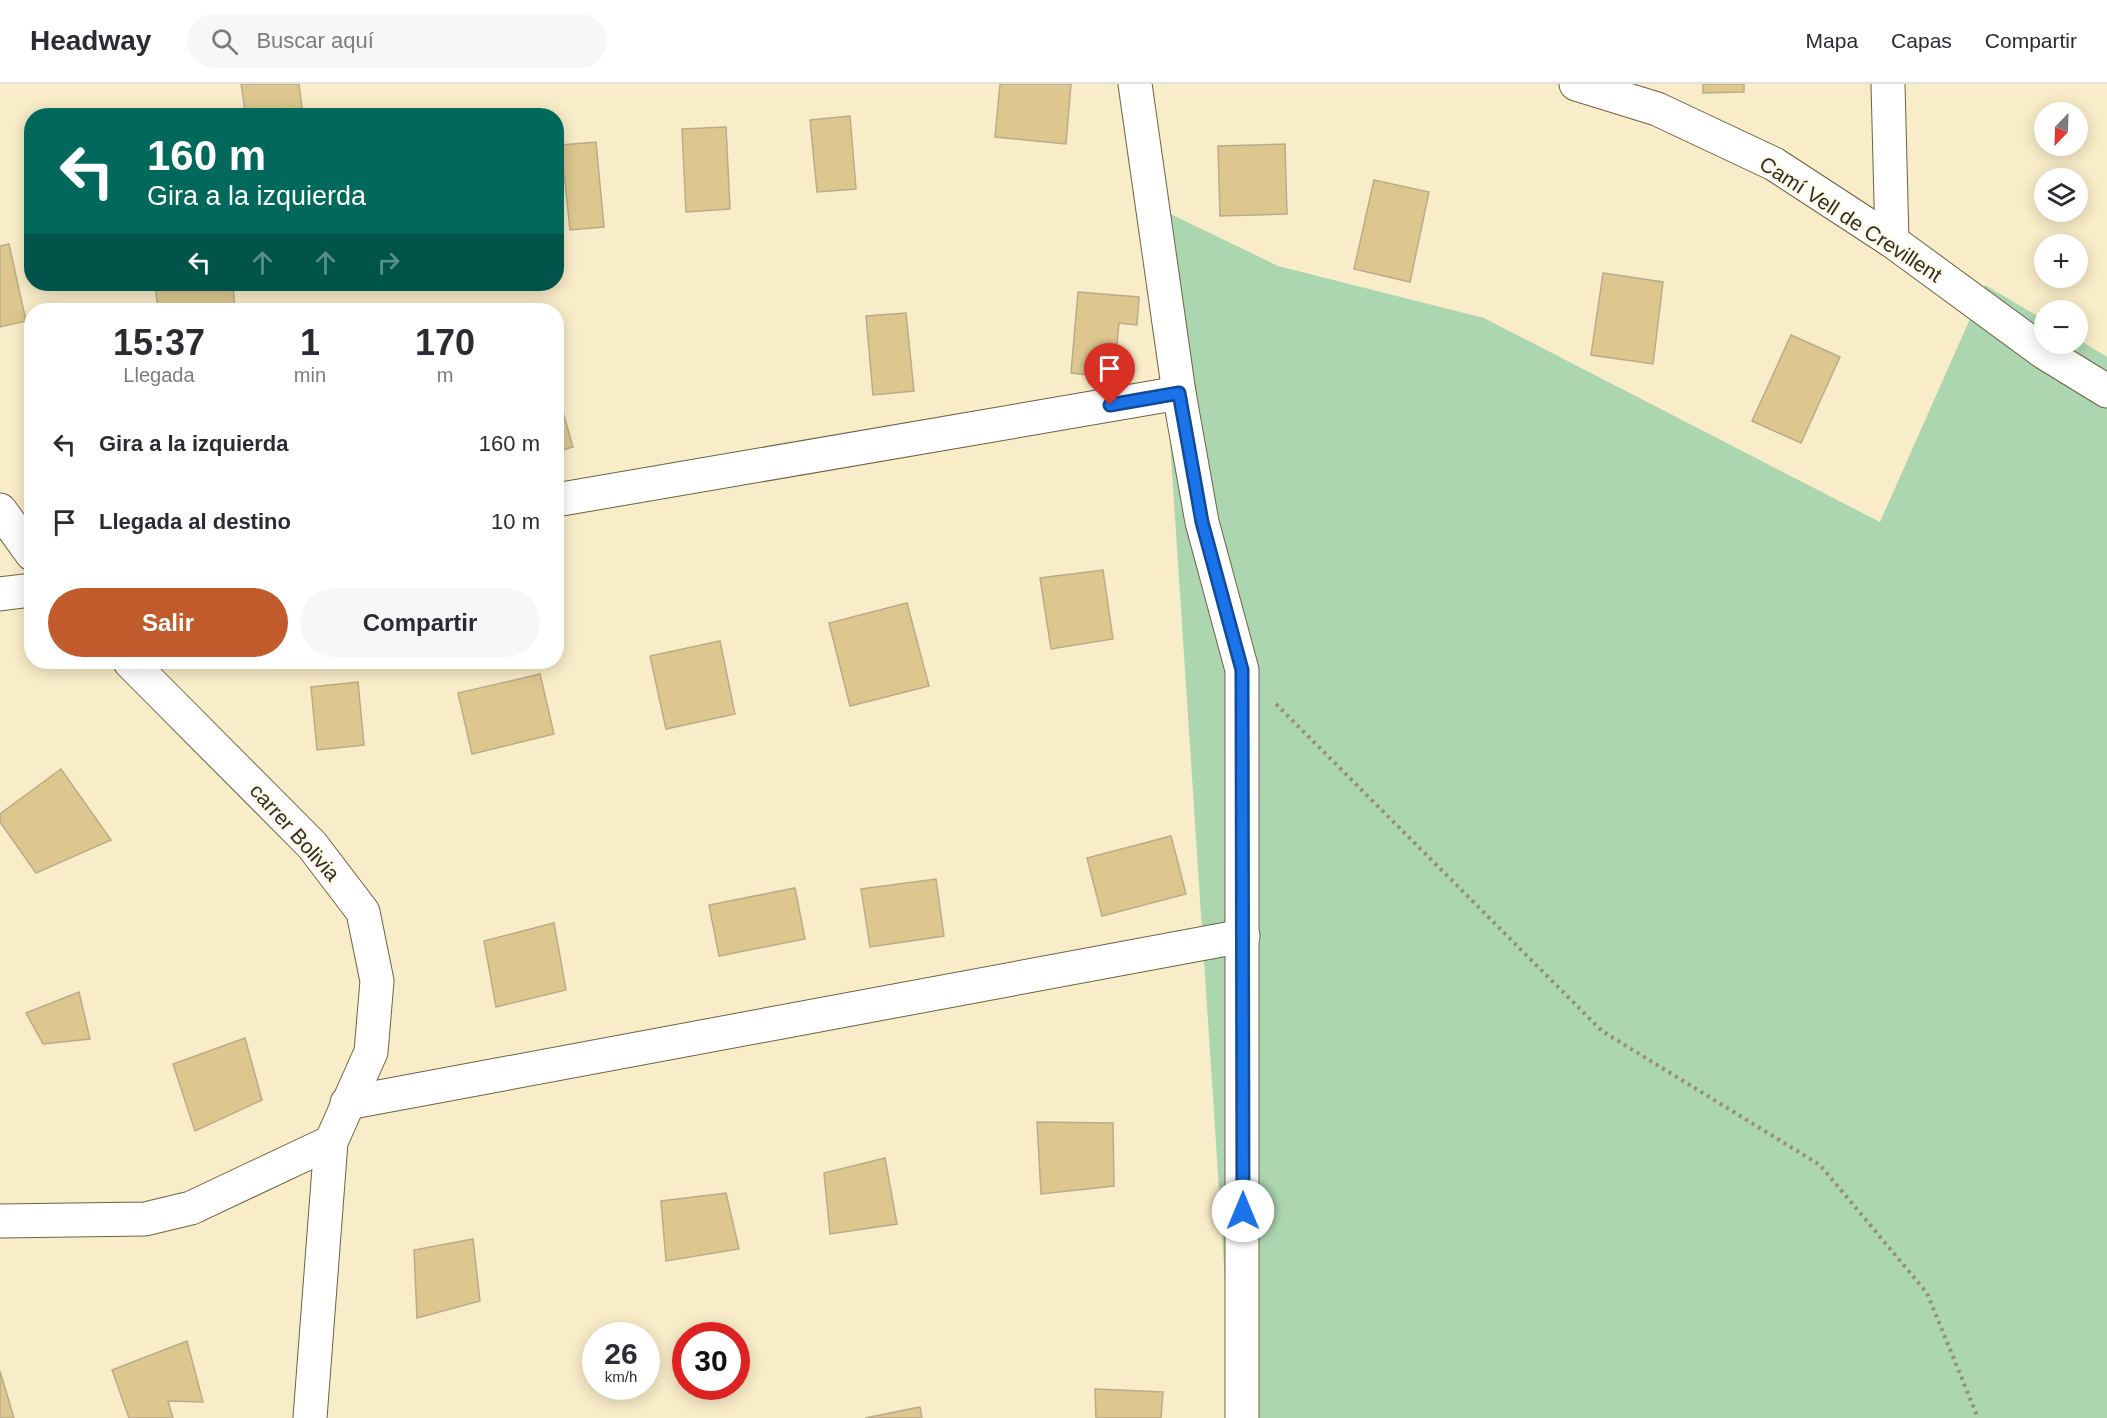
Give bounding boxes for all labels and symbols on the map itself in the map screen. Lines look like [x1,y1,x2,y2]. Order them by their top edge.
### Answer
north arrow [2034,102,2088,156]
street label: Camí Vell de Crevillent [1756,152,1946,287]
pin [1084,343,1135,405]
street label: carrer Bolivia [245,779,345,885]
position arrow [1211,1179,1275,1243]
speed limit sign: 30 [672,1322,750,1400]

